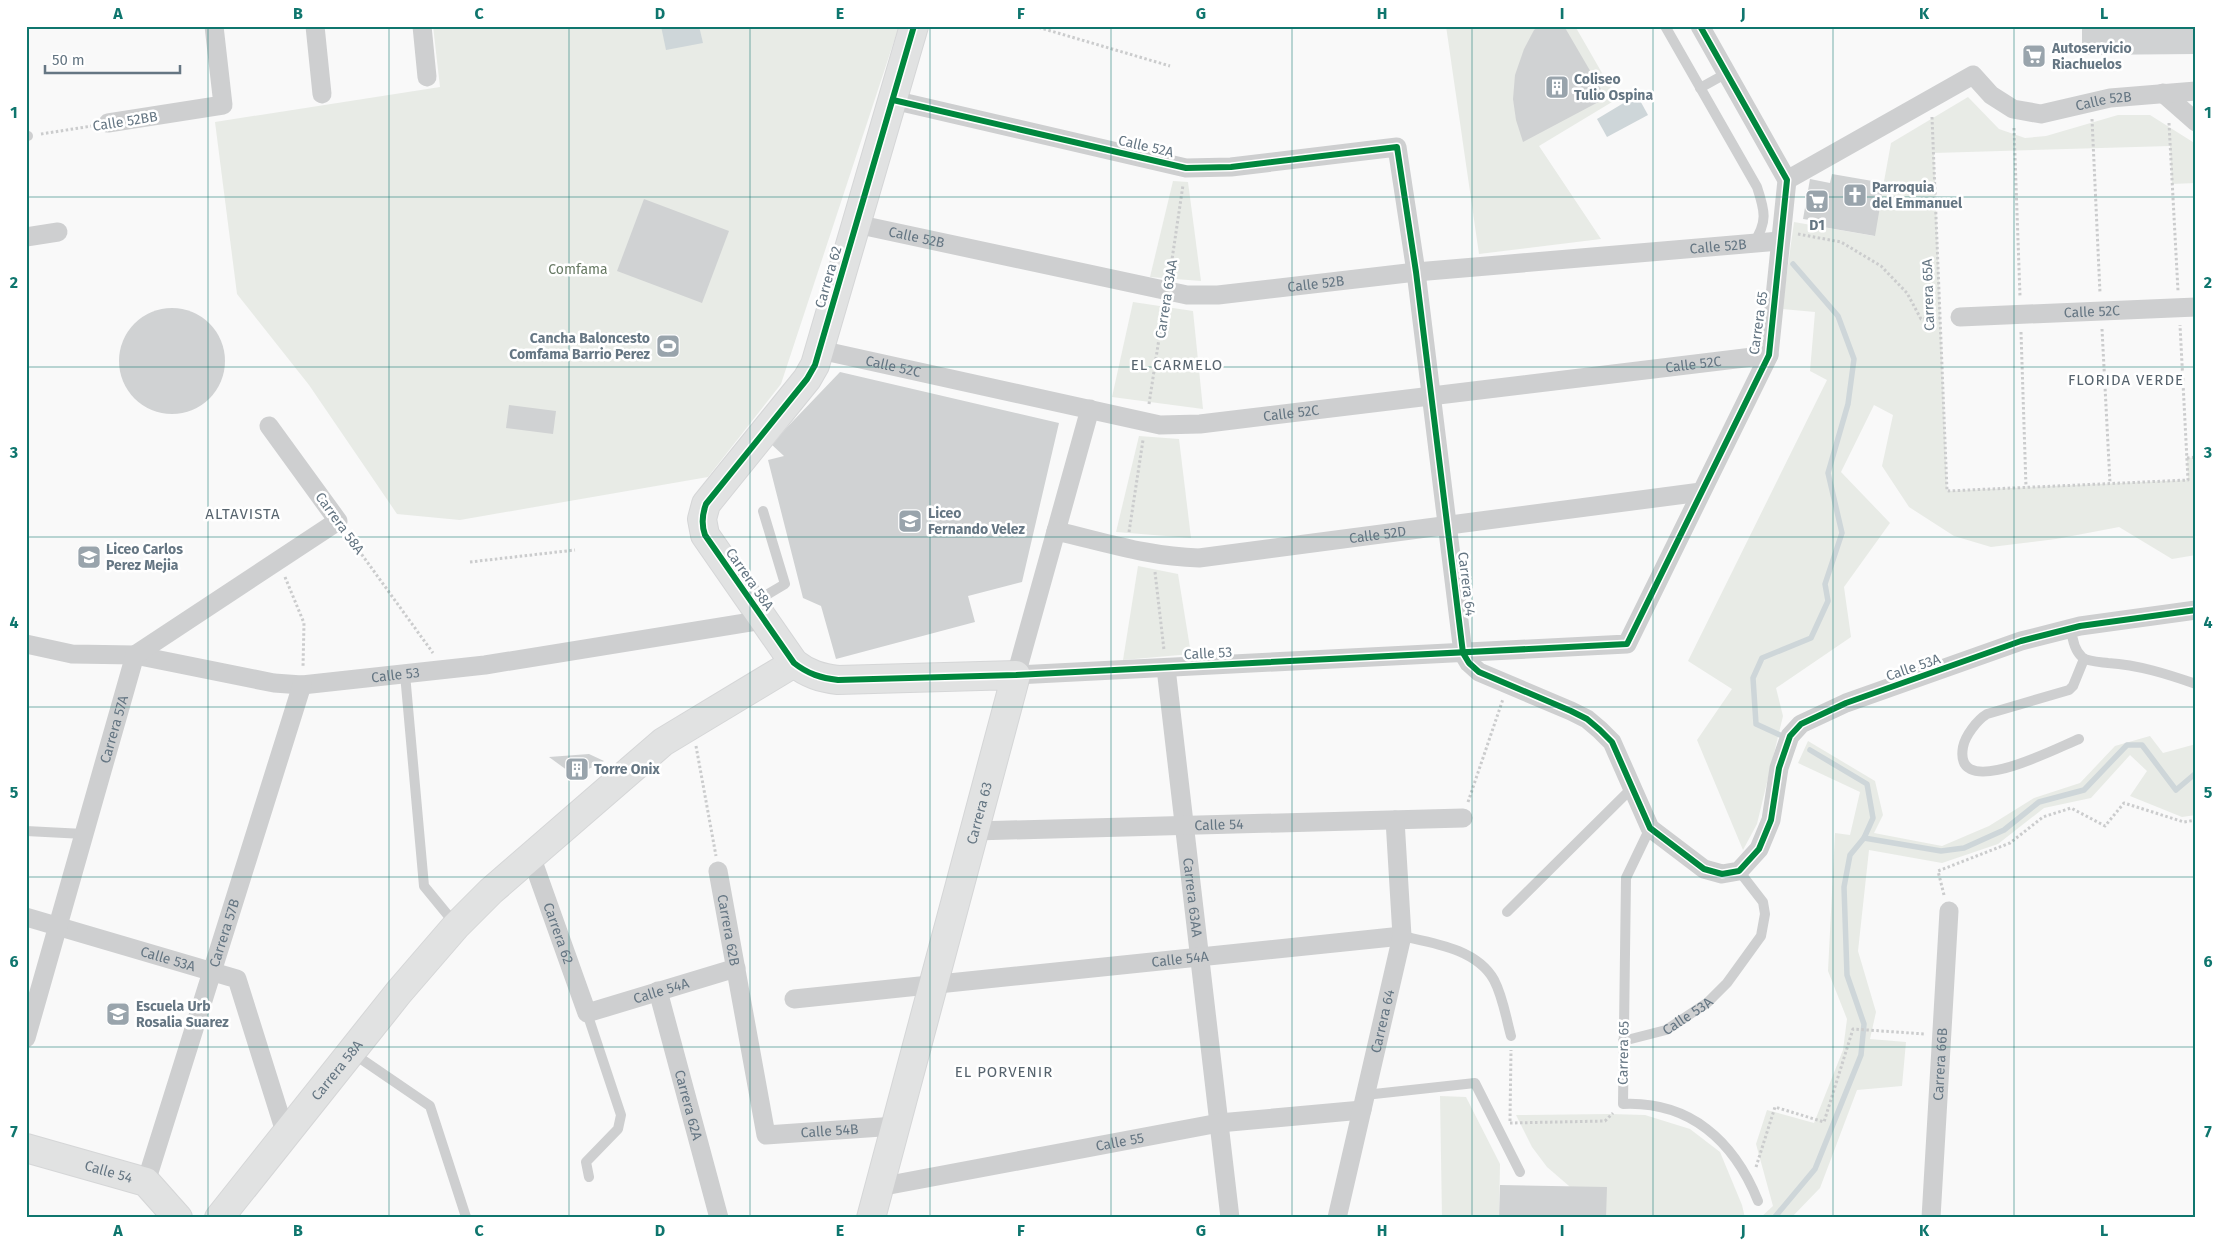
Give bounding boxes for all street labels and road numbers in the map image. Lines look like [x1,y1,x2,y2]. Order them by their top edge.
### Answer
street label: Calle 52B [2074,88,2132,115]
street label: Calle 52BB [91,108,159,135]
street label: Calle 52A [1116,132,1175,161]
street label: Calle 52B [887,223,946,252]
street label: Calle 52B [1689,236,1747,258]
street label: Carrera 62 [812,244,845,310]
street label: Carrera 63AA [1152,258,1181,340]
street label: Carrera 65A [1919,259,1938,331]
street label: Calle 52B [1287,272,1345,296]
street label: Carrera 65 [1746,290,1771,356]
street label: Calle 52C [2063,302,2120,322]
street label: Calle 52C [864,352,923,381]
street label: Calle 52C [1664,353,1722,377]
street label: Calle 52C [1262,402,1320,425]
street label: Carrera 58A [311,489,368,558]
street label: Calle 52D [1348,523,1407,547]
street label: Carrera 58A [722,545,777,614]
street label: Carrera 64 [1454,551,1479,618]
street label: Calle 53 [1183,644,1233,663]
street label: Calle 53A [1884,650,1943,685]
street label: Calle 53 [370,664,421,686]
street label: Carrera 57A [97,693,132,765]
street label: Carrera 63 [963,780,996,846]
street label: Calle 54 [1194,816,1244,834]
street label: Carrera 63AA [1179,857,1205,938]
street label: Carrera 62B [713,893,743,967]
street label: Carrera 57B [206,897,243,970]
street label: Carrera 62 [539,900,577,966]
street label: Calle 53A [138,943,197,975]
street label: Calle 54A [1151,948,1209,971]
street label: Calle 54A [631,975,691,1008]
street label: Carrera 64 [1367,987,1399,1055]
street label: Calle 53A [1659,994,1717,1039]
street label: Carrera 65 [1614,1021,1633,1085]
street label: Carrera 66B [1930,1027,1951,1101]
street label: Carrera 58A [308,1037,366,1104]
street label: Carrera 62A [671,1068,706,1142]
street label: Calle 54B [800,1121,859,1142]
street label: Calle 55 [1094,1129,1145,1155]
street label: Calle 54 [83,1157,135,1187]

